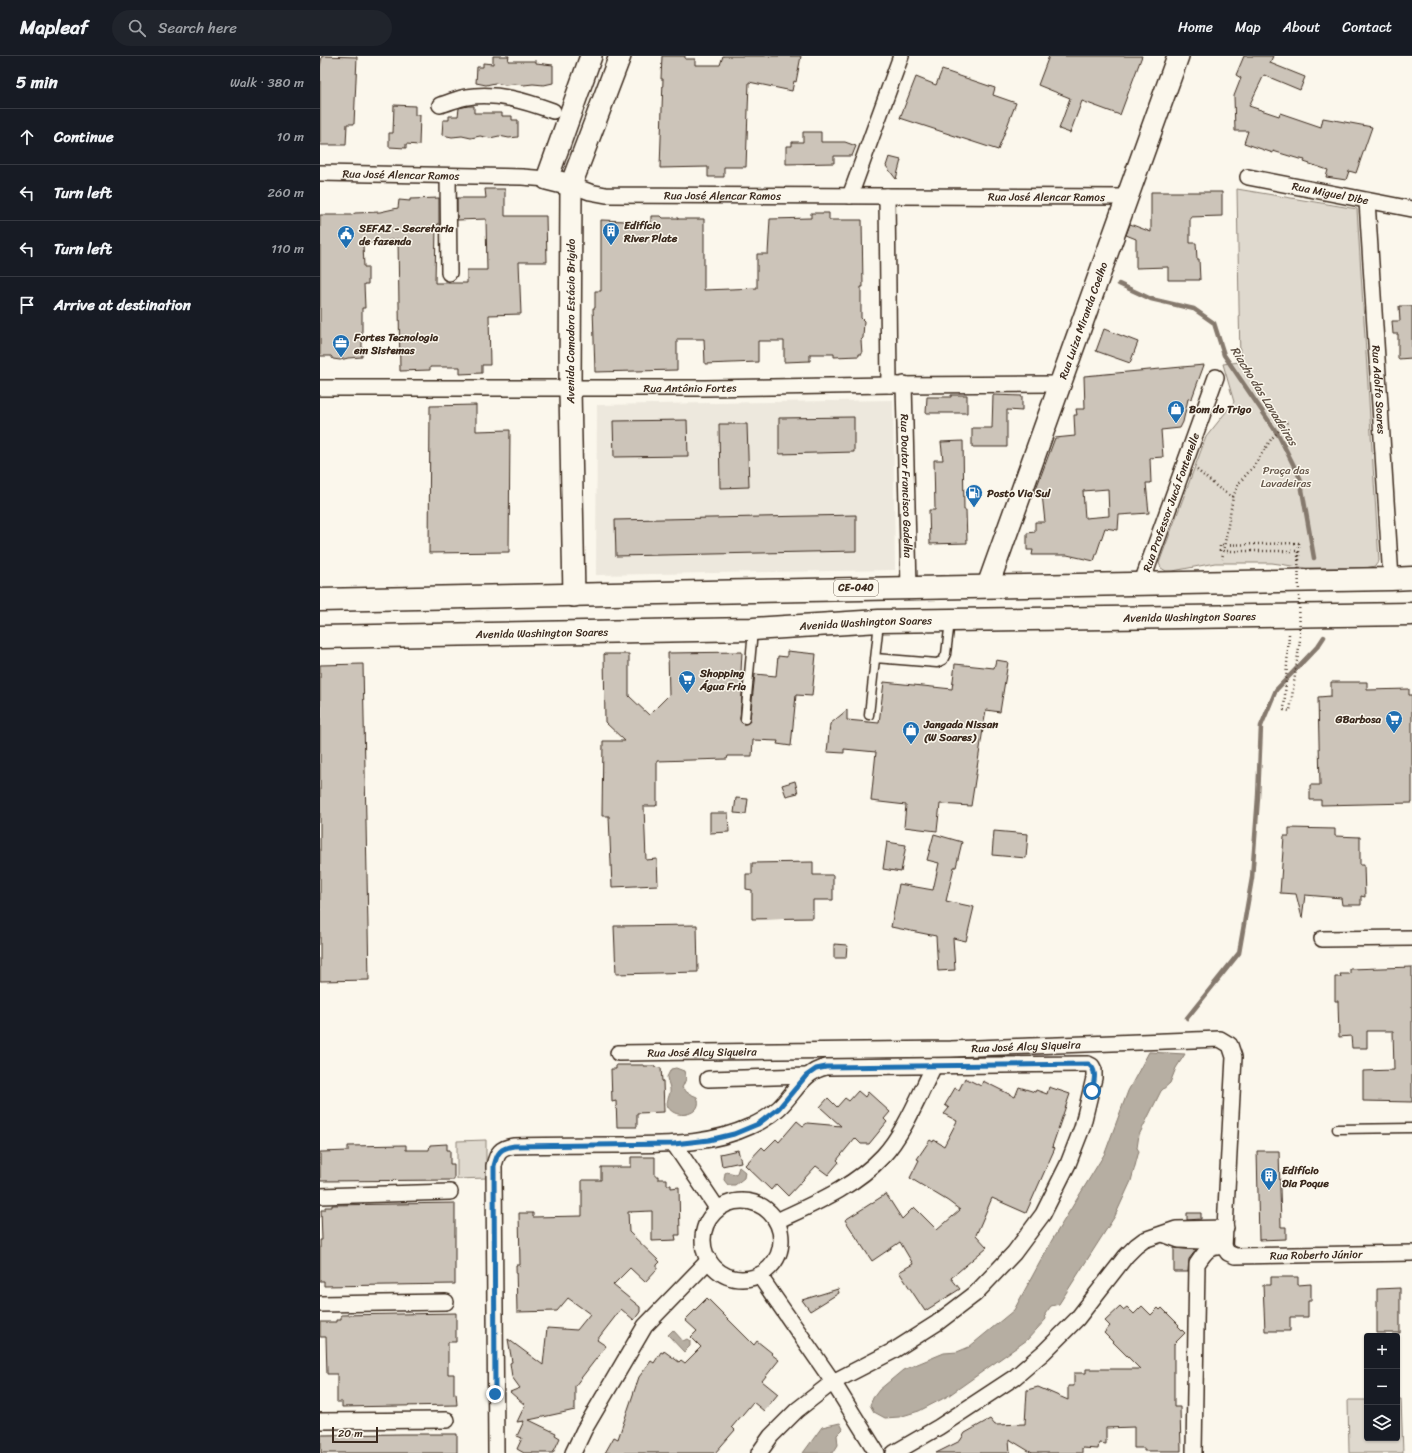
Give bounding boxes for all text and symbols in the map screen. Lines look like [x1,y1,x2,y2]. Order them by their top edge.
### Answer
search box [112,10,392,46]
text: Mapleaf [20,11,88,44]
text: Search here [158,15,237,41]
text: Home [1178,15,1213,40]
text: Map [1235,15,1261,40]
text: About [1283,15,1320,40]
text: Contact [1342,15,1392,40]
icon: search [126,17,148,39]
text: 5 min [16,67,58,97]
text: Walk · 380 m [230,71,304,94]
text: Continue [54,124,114,150]
text: 10 m [277,125,304,148]
icon: ahead [16,126,38,148]
street label: Rua José Alencar Ramos [342,164,461,185]
street label: Rua Miguel Dibe [1290,176,1371,210]
text: Turn left [54,180,112,206]
text: 260 m [268,181,304,204]
icon: left [16,182,38,204]
street label: Rua José Alencar Ramos [664,186,782,205]
street label: Rua José Alencar Ramos [988,187,1106,206]
place label: Edifício River Plate [623,216,678,248]
place label: SEFAZ - Secretaria de fazenda [358,219,454,251]
building icon: Edifício River Plate [601,221,621,246]
public building icon: SEFAZ - Secretaria de fazenda [336,224,356,249]
text: Turn left [54,236,112,262]
text: 110 m [271,237,304,260]
icon: left [16,238,38,260]
street label: Avenida Comodoro Estácio Brigido [560,238,580,405]
street label: Rua Luiza Miranda Coelho [1053,259,1113,382]
text: Arrive at destination [54,292,191,318]
icon: arrive [16,294,38,316]
place label: Fortes Tecnologia em Sistemas [353,328,439,360]
office icon: Fortes Tecnologia em Sistemas [331,333,351,358]
water label: Riacho das Lavadeiras [1224,342,1304,452]
street label: Rua Adolfo Soares [1367,345,1391,436]
street label: Rua Antônio Fortes [643,378,737,398]
shop icon: Bom do Trigo [1166,399,1186,424]
place label: Bom do Trigo [1189,400,1252,419]
street label: Rua Doutor Francisco Gadelha [895,414,918,559]
street label: Rua Professor Jucá Fontenelle [1137,430,1205,574]
park label: Praça das Lavadeiras [1261,461,1312,493]
fuel station icon: Posto Via Sul [964,483,984,508]
place label: Posto Via Sul [987,484,1051,503]
road number: CE-040 [834,580,878,596]
street label: Avenida Washington Soares [1122,607,1257,627]
street label: Avenida Washington Soares [798,611,933,636]
street label: Avenida Washington Soares [474,622,609,644]
place label: Shopping Água Fria [699,664,747,696]
supermarket icon: Shopping Água Fria [677,669,697,694]
supermarket icon: GBarbosa [1384,709,1404,734]
place label: GBarbosa [1335,710,1381,729]
place label: Jangada Nissan (W Soares) [923,715,998,747]
shop icon: Jangada Nissan (W Soares) [901,720,921,745]
street label: Rua José Alcy Siqueira [971,1035,1081,1058]
street label: Rua José Alcy Siqueira [647,1042,757,1062]
route start [1083,1082,1101,1100]
place label: Edifício Dia Poque [1282,1161,1329,1193]
building icon: Edifício Dia Poque [1259,1166,1279,1191]
street label: Rua Roberto Júnior [1270,1244,1364,1265]
map controls [1364,1333,1400,1441]
button: + [1364,1333,1400,1369]
button: − [1364,1369,1400,1405]
route end [486,1385,504,1403]
button: layers [1364,1405,1400,1441]
text: 20 m [338,1424,363,1443]
scale bar [332,1425,378,1444]

